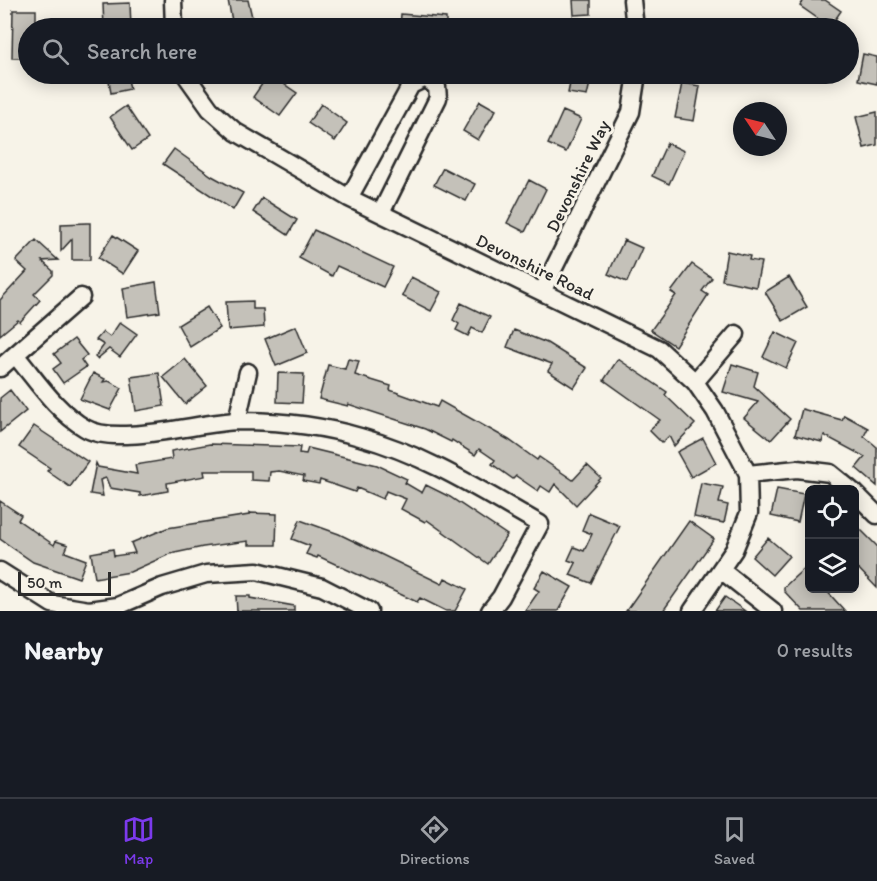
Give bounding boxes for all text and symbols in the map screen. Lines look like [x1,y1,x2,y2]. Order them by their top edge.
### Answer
search box [18,18,859,84]
icon: search [39,35,72,68]
text: Search here [87,38,197,65]
north arrow [733,102,787,156]
street label: Devonshire Way [541,116,615,236]
street label: Devonshire Road [472,229,598,305]
map controls [805,485,859,593]
button: locate [805,485,859,539]
button: layers [805,539,859,593]
scale bar [18,569,111,596]
text: 50 m [27,573,62,592]
text: Nearby [24,634,103,666]
text: 0 results [777,638,853,662]
tab: Map [122,813,155,868]
tab: Directions [399,813,470,868]
tab: Saved [714,813,755,868]

